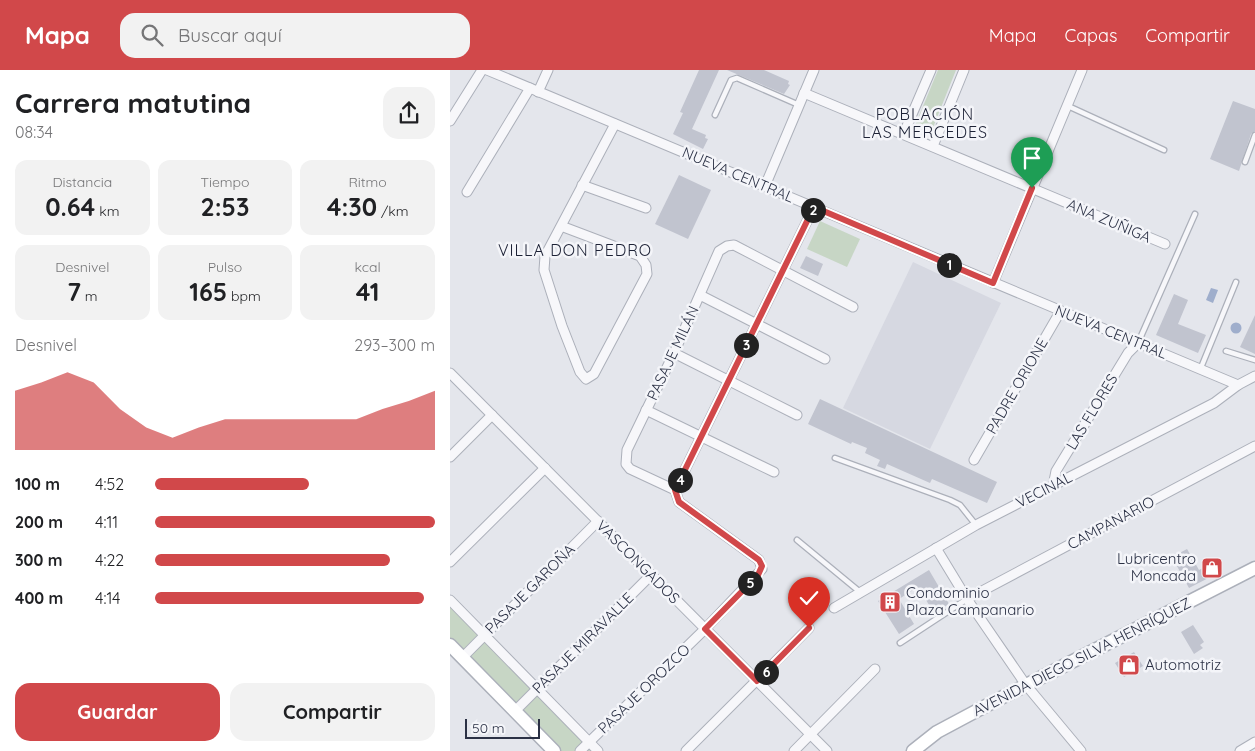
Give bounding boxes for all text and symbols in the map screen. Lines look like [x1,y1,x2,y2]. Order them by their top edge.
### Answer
search box [120,13,470,58]
text: Mapa [25,20,90,50]
icon: search [138,21,166,49]
text: Buscar aquí [178,23,282,47]
text: Mapa [989,24,1036,47]
text: Capas [1064,24,1117,47]
text: Compartir [1145,24,1230,47]
text: Carrera matutina [15,85,251,120]
button: share [383,87,435,139]
district label: POBLACIÓN LAS MERCEDES [862,104,988,142]
text: 08:34 [15,122,53,142]
pin [1011,137,1053,188]
street label: NUEVA CENTRAL [680,142,797,207]
icon: arrive [1018,144,1046,172]
text: Distancia [52,173,112,191]
text: Tiempo [200,173,250,191]
text: Ritmo [348,173,387,191]
text: 0.64 [45,191,95,222]
text: 2:53 [201,191,249,222]
text: 4:30 [327,191,377,222]
street label: ANA ZUÑIGA [1064,194,1154,247]
pin: 2 [800,198,826,222]
text: 2 [810,201,817,219]
text: km [95,202,119,220]
text: /km [377,202,409,220]
district label: VILLA DON PEDRO [498,240,652,260]
pin: 1 [936,252,962,278]
text: 1 [947,256,952,274]
text: Desnivel [55,258,109,276]
text: Pulso [208,258,242,276]
text: kcal [355,258,381,276]
text: 7 [67,276,81,307]
text: 165 [189,276,227,307]
text: 41 [356,276,380,307]
text: m [81,287,97,305]
text: bpm [227,287,261,305]
street label: NUEVA CENTRAL [1052,300,1170,363]
street label: PASAJE MILÁN [642,302,703,403]
pin: 3 [734,332,758,358]
street label: PADRE ORIONE [981,334,1052,437]
text: Desnivel [15,335,77,355]
text: 293–300 m [354,335,435,355]
text: 3 [743,336,750,354]
street label: LAS FLORES [1062,370,1122,453]
street label: VECINAL [1012,467,1075,512]
pin: 4 [668,468,692,492]
text: 4 [676,471,685,489]
text: 100 m [15,474,60,494]
text: 4:52 [95,474,124,494]
street label: CAMPANARIO [1064,492,1158,553]
text: 200 m [15,512,63,532]
text: 4:11 [95,512,118,532]
street label: VASCONGADOS [593,516,684,607]
street label: PASAJE GAROÑA [481,539,579,638]
place label: Lubricentro Moncada [1117,549,1196,585]
text: 300 m [15,550,62,570]
text: 4:22 [95,550,124,570]
shop icon: Lubricentro Moncada [1200,556,1224,580]
pin: 5 [738,570,762,596]
text: 5 [746,574,755,592]
pin [788,577,830,628]
place label: Condominio Plaza Campanario [906,583,1034,619]
icon: check [795,584,823,612]
text: 400 m [15,588,63,608]
text: 4:14 [95,588,121,608]
street label: PASAJE MIRAVALLE [528,588,637,697]
building icon: Condominio Plaza Campanario [878,590,902,614]
street label: AVENIDA DIEGO SILVA HENRÍQUEZ [970,593,1194,720]
street label: PASAJE OROZCO [594,640,694,737]
shop icon: Automotriz [1117,653,1141,677]
place label: Automotriz [1145,655,1221,674]
pin: 6 [754,660,778,684]
text: 6 [763,663,770,681]
button: Guardar [15,683,220,741]
button: Compartir [230,683,435,741]
scale bar [465,716,540,739]
text: 50 m [472,719,505,737]

